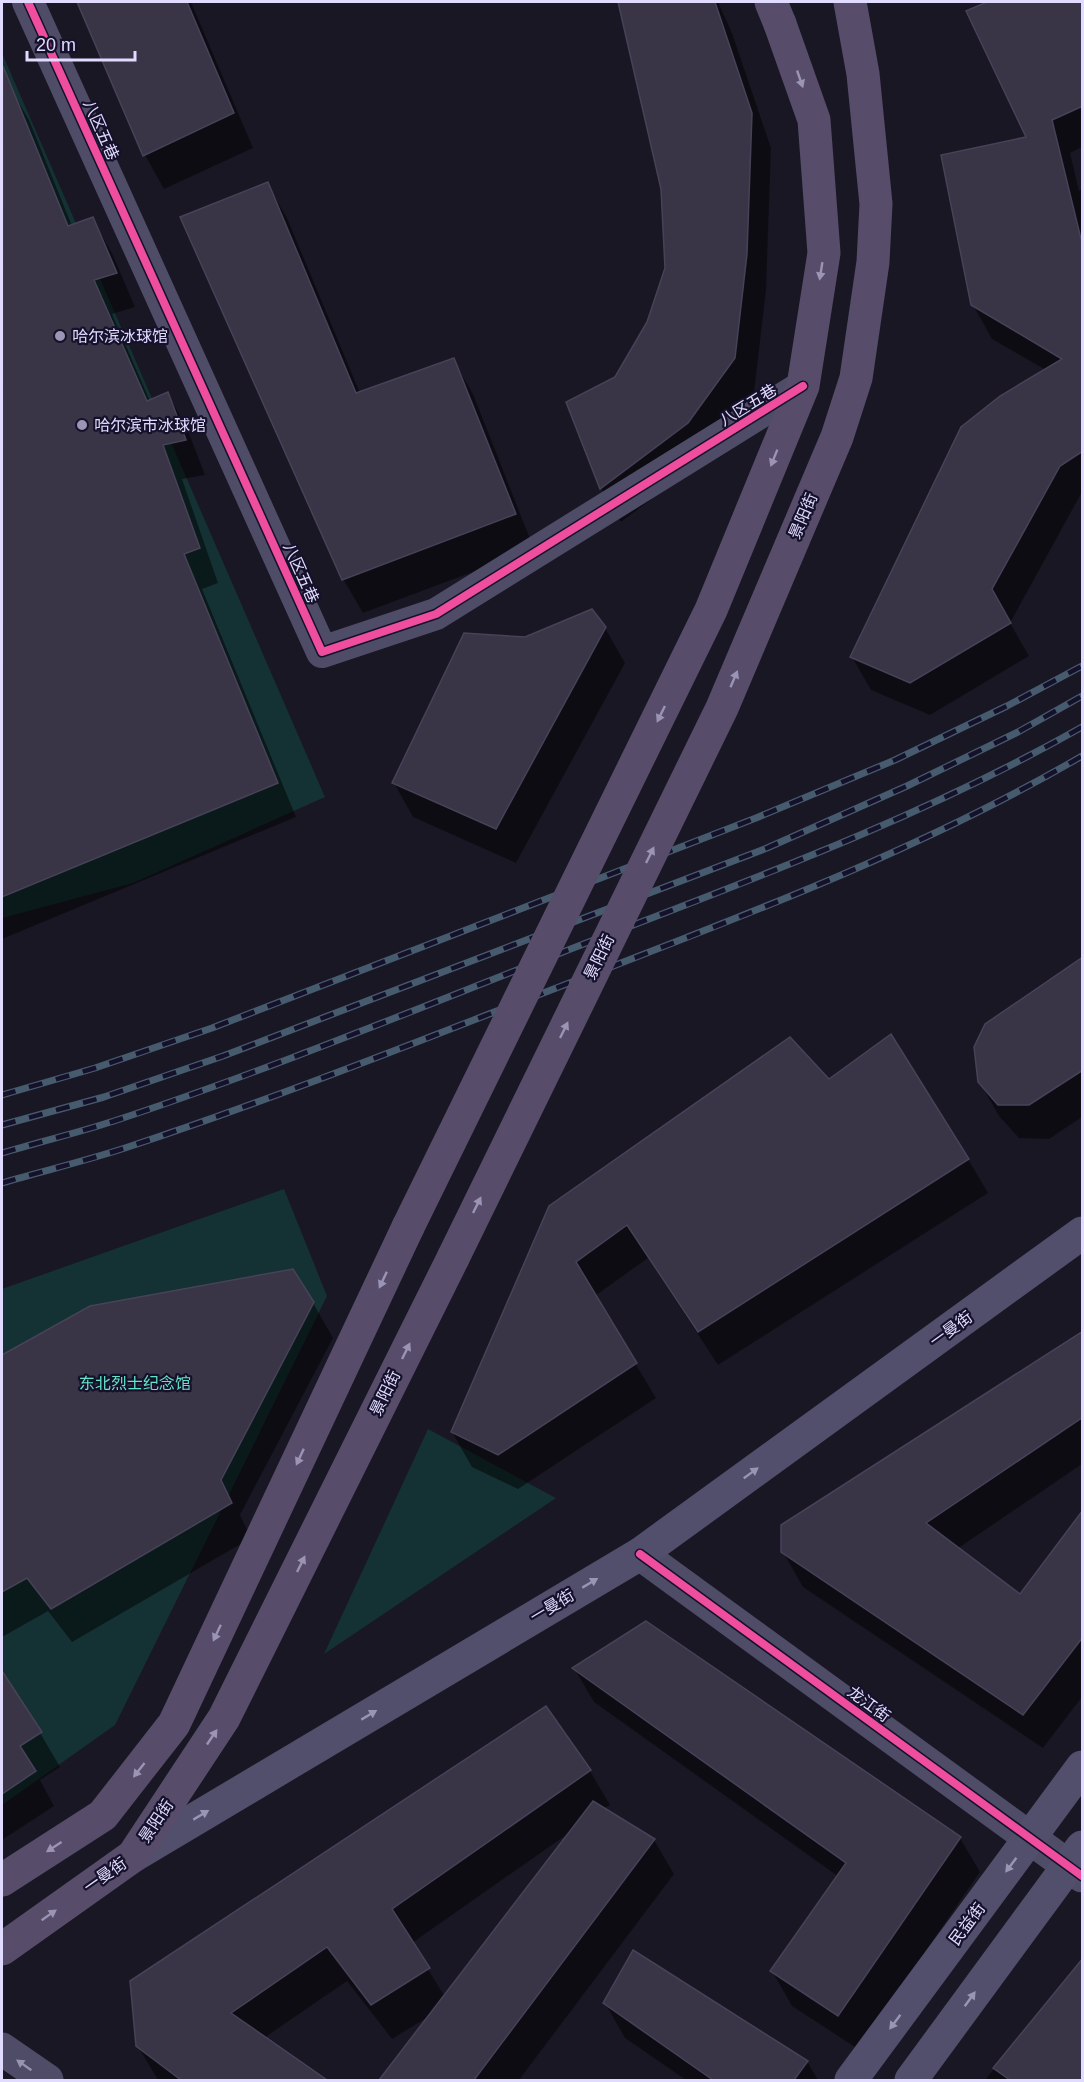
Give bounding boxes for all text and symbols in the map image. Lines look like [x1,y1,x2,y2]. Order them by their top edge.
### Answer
scale bar [27,24,135,62]
text: 20 m [36,35,76,55]
one-way arrow [795,70,805,88]
street label: 八区五巷 [80,97,122,163]
one-way arrow [816,261,825,280]
place label: 哈尔滨冰球馆 [72,328,168,345]
marker: 哈尔滨冰球馆 [53,329,67,343]
street label: 八区五巷 [716,381,780,429]
place label: 哈尔滨市冰球馆 [94,417,206,434]
marker: 哈尔滨市冰球馆 [75,418,89,432]
one-way arrow [769,450,779,468]
street label: 景阳街 [786,491,820,541]
street label: 八区五巷 [280,540,322,606]
one-way arrow [729,670,739,688]
one-way arrow [656,705,666,722]
one-way arrow [644,846,654,864]
street label: 景阳街 [581,932,617,982]
one-way arrow [558,1021,568,1039]
one-way arrow [473,1196,482,1213]
one-way arrow [379,1272,388,1289]
street label: 一曼街 [927,1308,975,1350]
one-way arrow [402,1343,411,1360]
street label: 景阳街 [367,1368,403,1418]
park label: 东北烈士纪念馆 [79,1375,191,1392]
one-way arrow [296,1448,305,1465]
one-way arrow [743,1467,759,1479]
one-way arrow [296,1555,306,1572]
one-way arrow [582,1578,598,1589]
street label: 一曼街 [527,1586,577,1626]
one-way arrow [213,1625,222,1642]
street label: 龙江街 [845,1683,893,1725]
one-way arrow [361,1710,377,1721]
one-way arrow [206,1729,217,1745]
one-way arrow [132,1762,145,1778]
street label: 景阳街 [136,1796,176,1846]
one-way arrow [193,1810,210,1820]
one-way arrow [46,1841,62,1852]
street label: 一曼街 [80,1854,130,1896]
one-way arrow [1005,1857,1017,1873]
street label: 民益街 [946,1900,988,1948]
one-way arrow [41,1909,57,1921]
one-way arrow [964,1992,976,2007]
one-way arrow [888,2014,901,2030]
one-way arrow [17,2059,33,2071]

